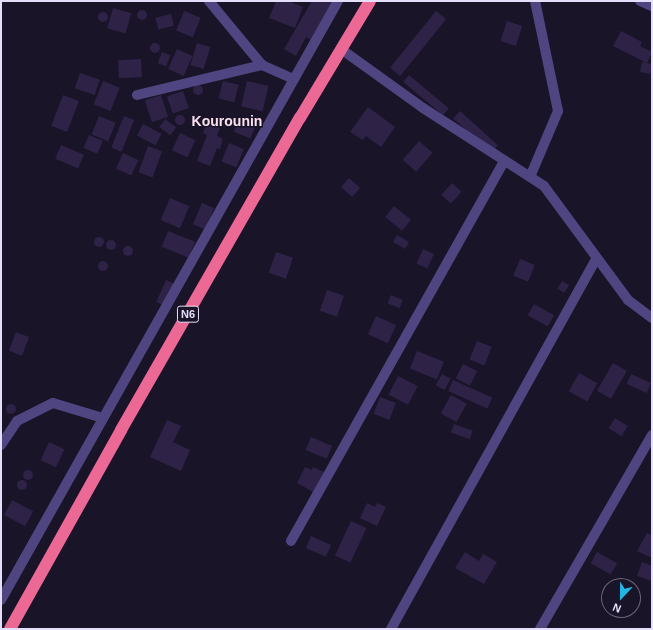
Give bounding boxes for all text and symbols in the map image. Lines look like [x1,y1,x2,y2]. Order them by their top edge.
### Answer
district label: Kourounin [192,113,262,129]
road number: N6 [176,305,200,323]
north arrow [601,578,641,618]
text: N [611,601,623,615]

